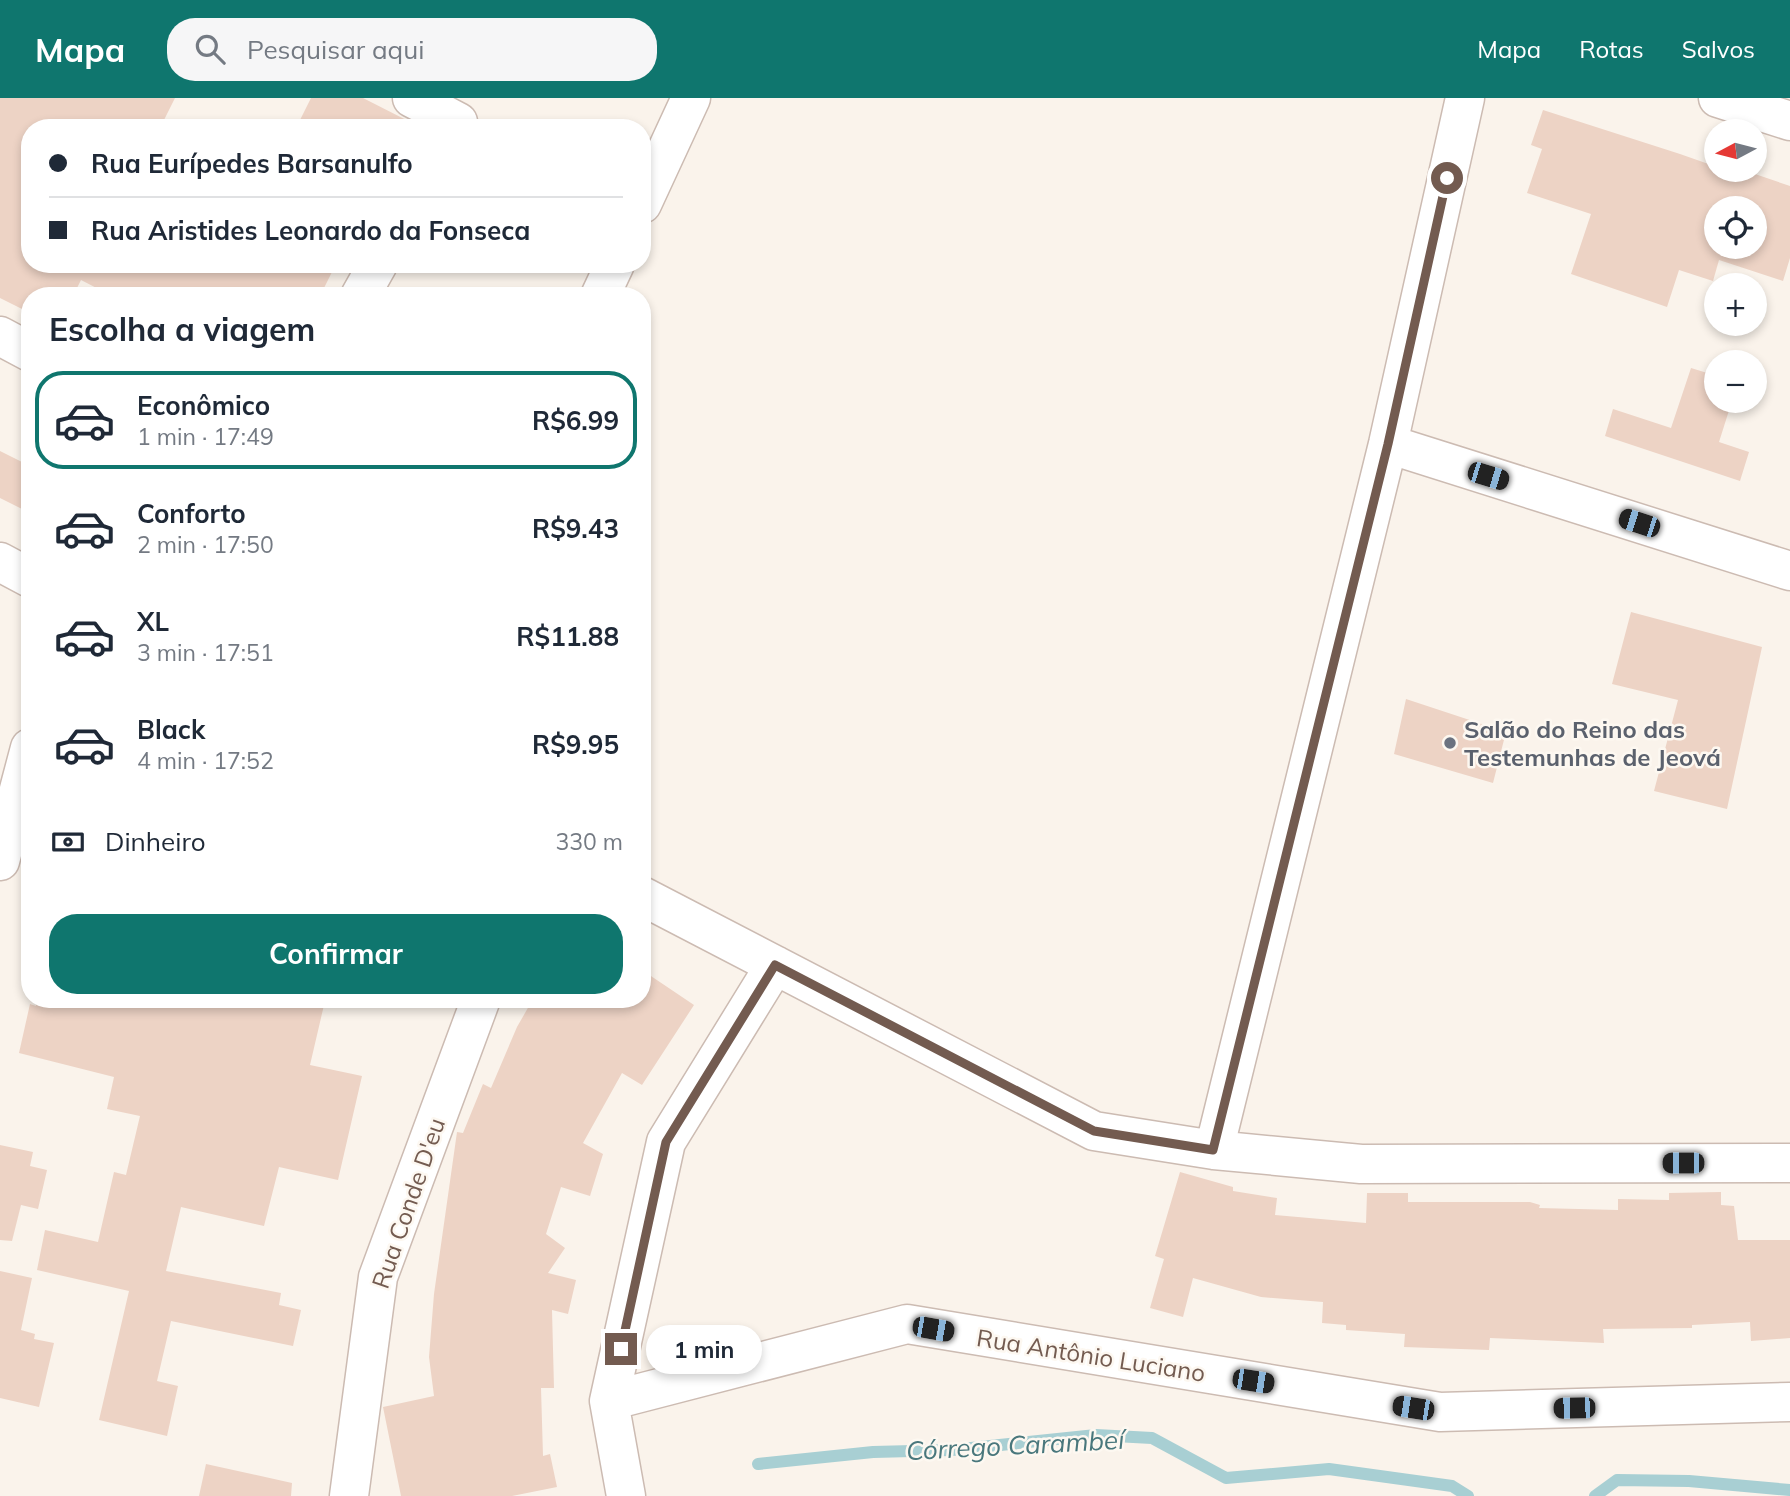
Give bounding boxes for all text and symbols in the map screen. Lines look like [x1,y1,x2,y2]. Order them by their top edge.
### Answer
search box [167,18,657,81]
text: Mapa [35,29,125,70]
icon: search [191,30,229,68]
text: Pesquisar aqui [247,33,424,66]
text: Mapa [1477,34,1541,64]
text: Rotas [1579,34,1644,64]
text: Salvos [1682,34,1755,64]
north arrow [1704,119,1768,182]
map controls [1704,119,1767,413]
text: Rua Eurípedes Barsanulfo [91,147,413,180]
route start [1431,162,1463,194]
button: locate [1704,196,1767,259]
text: Rua Aristides Leonardo da Fonseca [91,214,530,247]
button: + [1704,273,1767,336]
text: Escolha a viagem [49,309,315,349]
button: − [1704,350,1767,413]
icon: car [53,389,116,452]
text: Econômico [137,389,270,422]
text: R$6.99 [532,404,619,437]
text: 1 min · 17:49 [137,422,274,451]
car [1465,460,1512,492]
icon: car [53,497,116,560]
text: Conforto [137,497,246,530]
car [1616,507,1663,539]
text: R$9.43 [532,512,619,545]
text: 2 min · 17:50 [137,530,274,559]
icon: car [53,605,116,668]
text: XL [137,605,169,638]
text: R$11.88 [516,620,619,653]
text: 3 min · 17:51 [137,638,274,667]
icon: car [53,713,116,776]
text: Black [137,713,205,746]
place label: Salão do Reino das Testemunhas de Jeová [1464,714,1721,772]
text: R$9.95 [532,728,619,761]
marker: Salão do Reino das Testemunhas de Jeová [1442,735,1458,751]
text: 4 min · 17:52 [137,746,274,775]
icon: cash [49,823,87,861]
text: Dinheiro [105,825,206,858]
text: 330 m [555,827,623,856]
button: Confirmar [49,914,623,994]
street label: Rua Conde D'eu [365,1114,451,1292]
car [1663,1153,1705,1174]
car [911,1315,956,1343]
street label: Rua Antônio Luciano [975,1322,1207,1388]
callout: 1 min [646,1324,761,1374]
route end [605,1333,637,1365]
text: 1 min [674,1335,734,1364]
car [1231,1367,1276,1395]
car [1391,1394,1436,1422]
car [1553,1397,1596,1419]
water label: Córrego Carambeí [905,1423,1129,1467]

